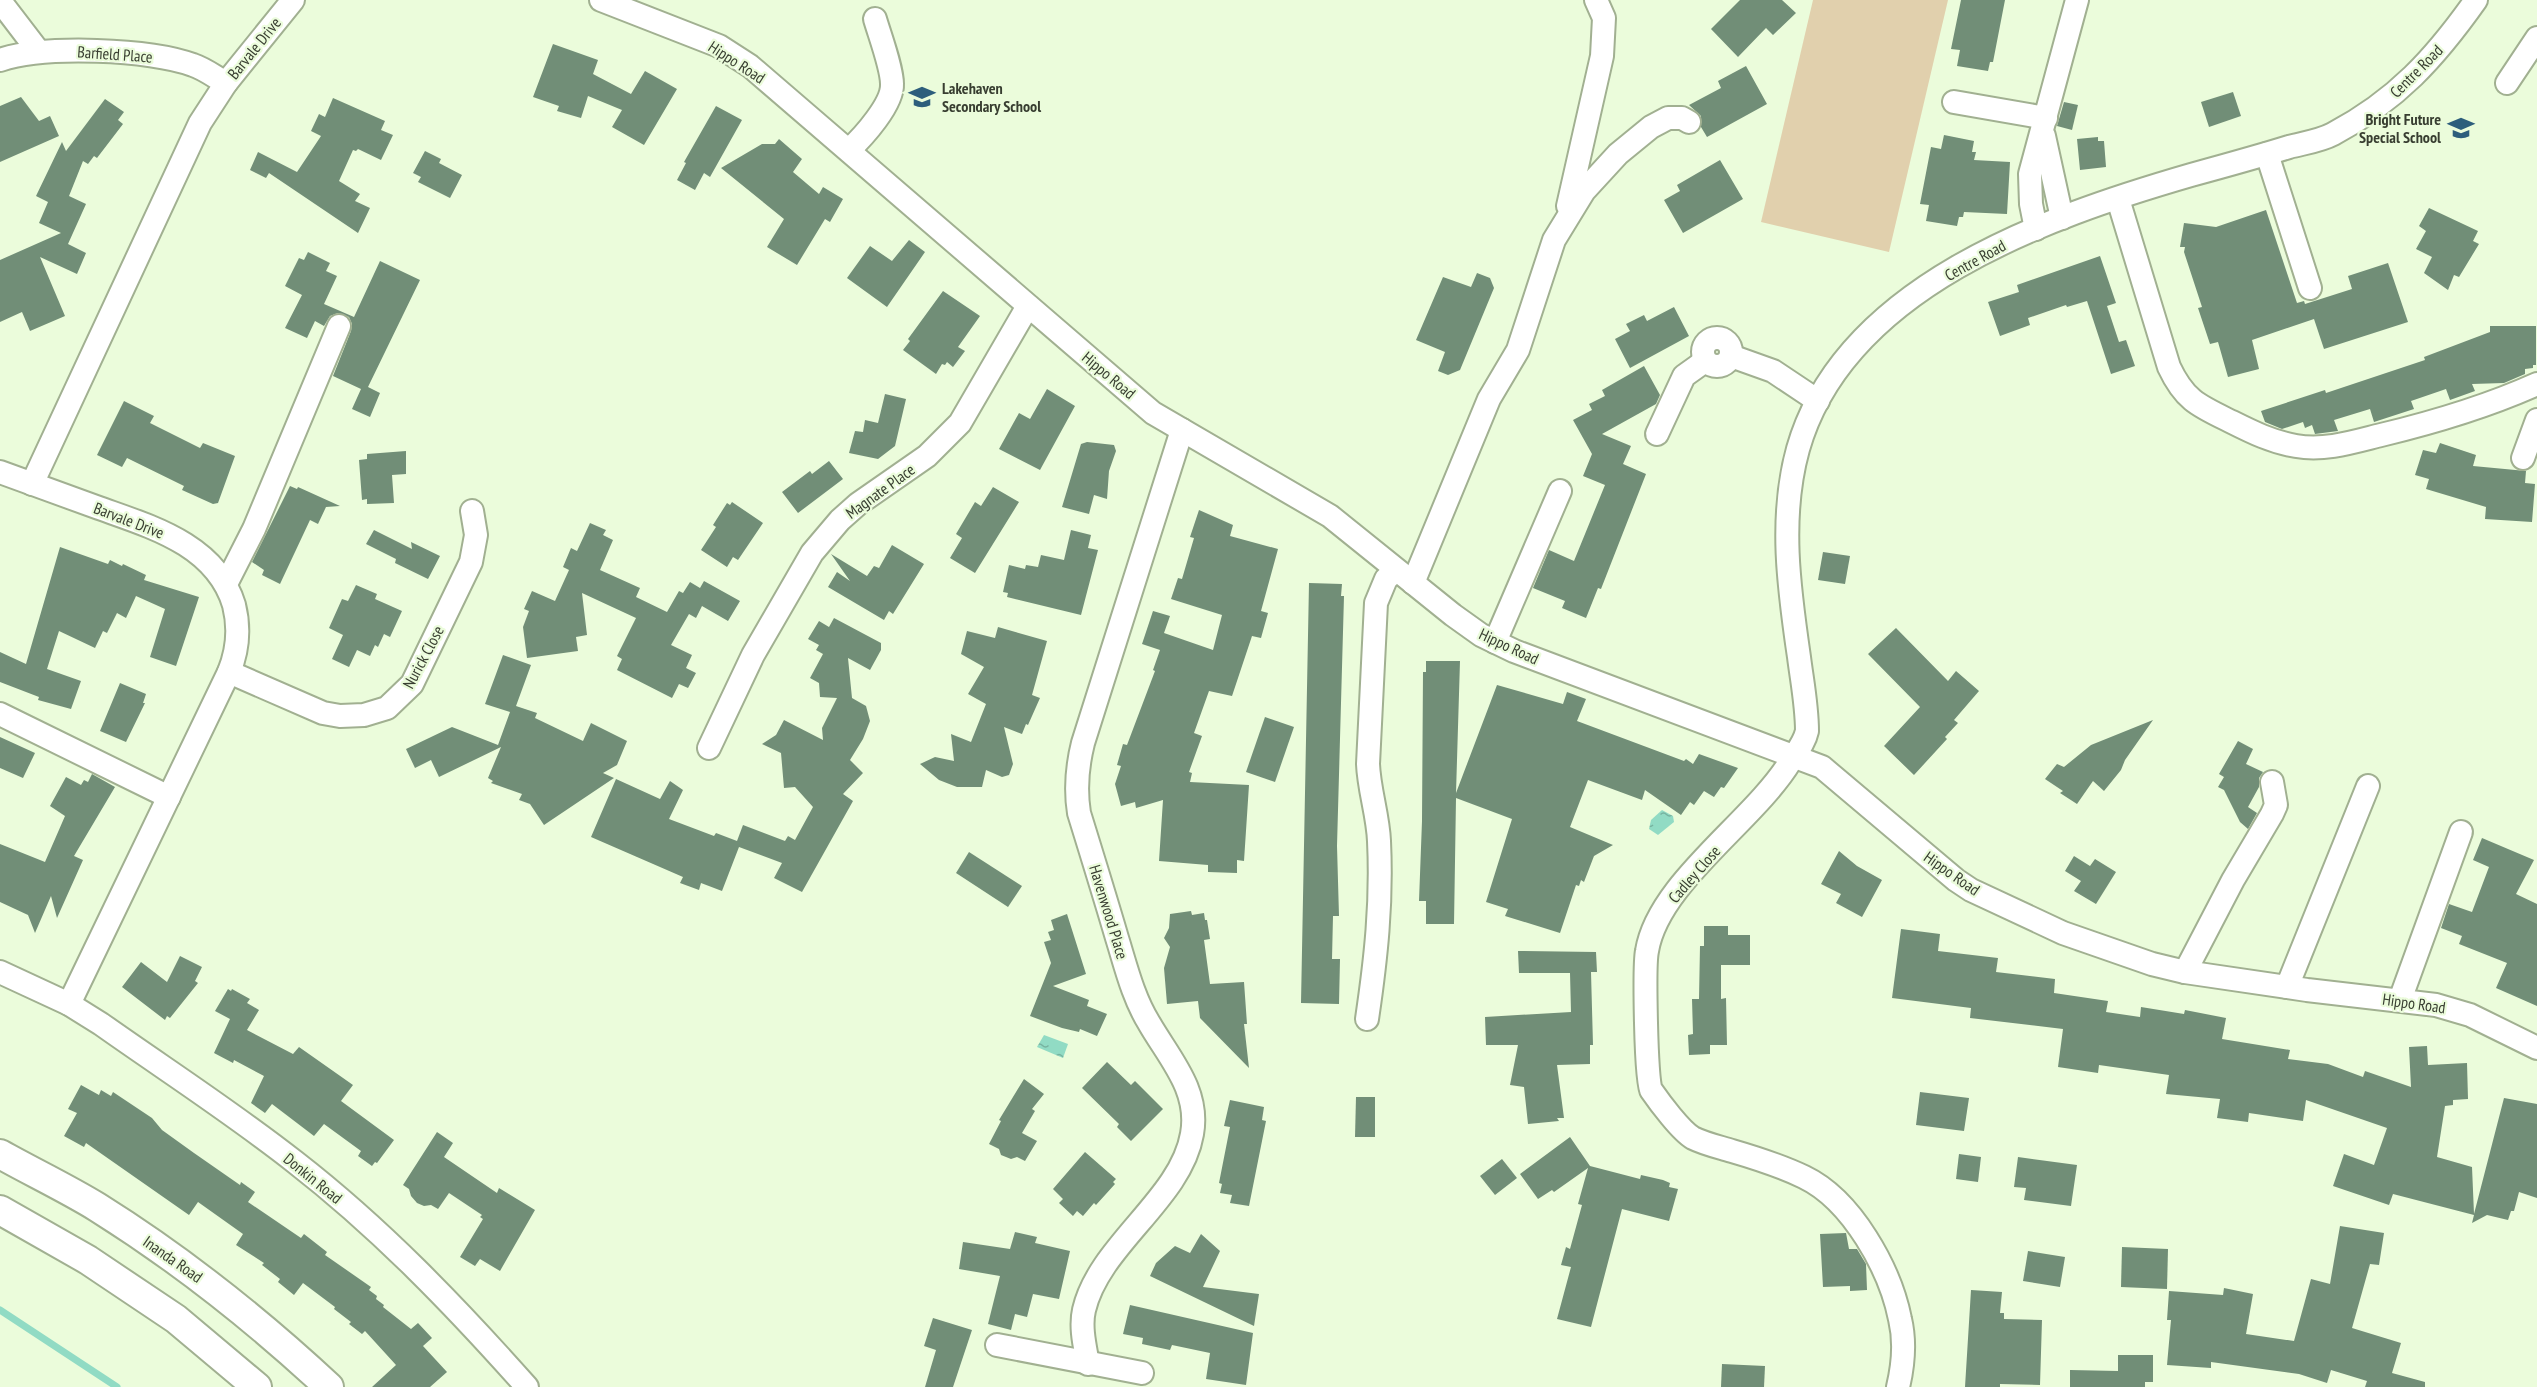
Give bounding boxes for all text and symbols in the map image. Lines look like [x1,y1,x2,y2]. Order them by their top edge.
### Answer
street label: Barvale Drive [223,13,285,83]
street label: Hippo Road [705,36,769,88]
street label: Centre Road [2385,40,2447,102]
street label: Barfield Place [77,41,153,67]
place label: Lakehaven Secondary School [942,78,1041,116]
school or university icon: Lakehaven Secondary School [907,82,937,112]
place label: Bright Future Special School [2359,109,2441,147]
school or university icon: Bright Future Special School [2446,113,2476,143]
street label: Centre Road [1941,235,2009,285]
street label: Hippo Road [1078,347,1140,403]
street label: Magnate Place [842,459,918,523]
street label: Barvale Drive [91,497,167,543]
street label: Nurick Close [398,622,448,692]
street label: Hippo Road [1476,624,1542,669]
street label: Cadley Close [1664,841,1724,907]
street label: Hippo Road [1920,847,1984,899]
street label: Havenwood Place [1085,862,1133,962]
street label: Hippo Road [2381,989,2447,1017]
street label: Donkin Road [280,1148,346,1208]
street label: Inanda Road [139,1231,207,1287]

